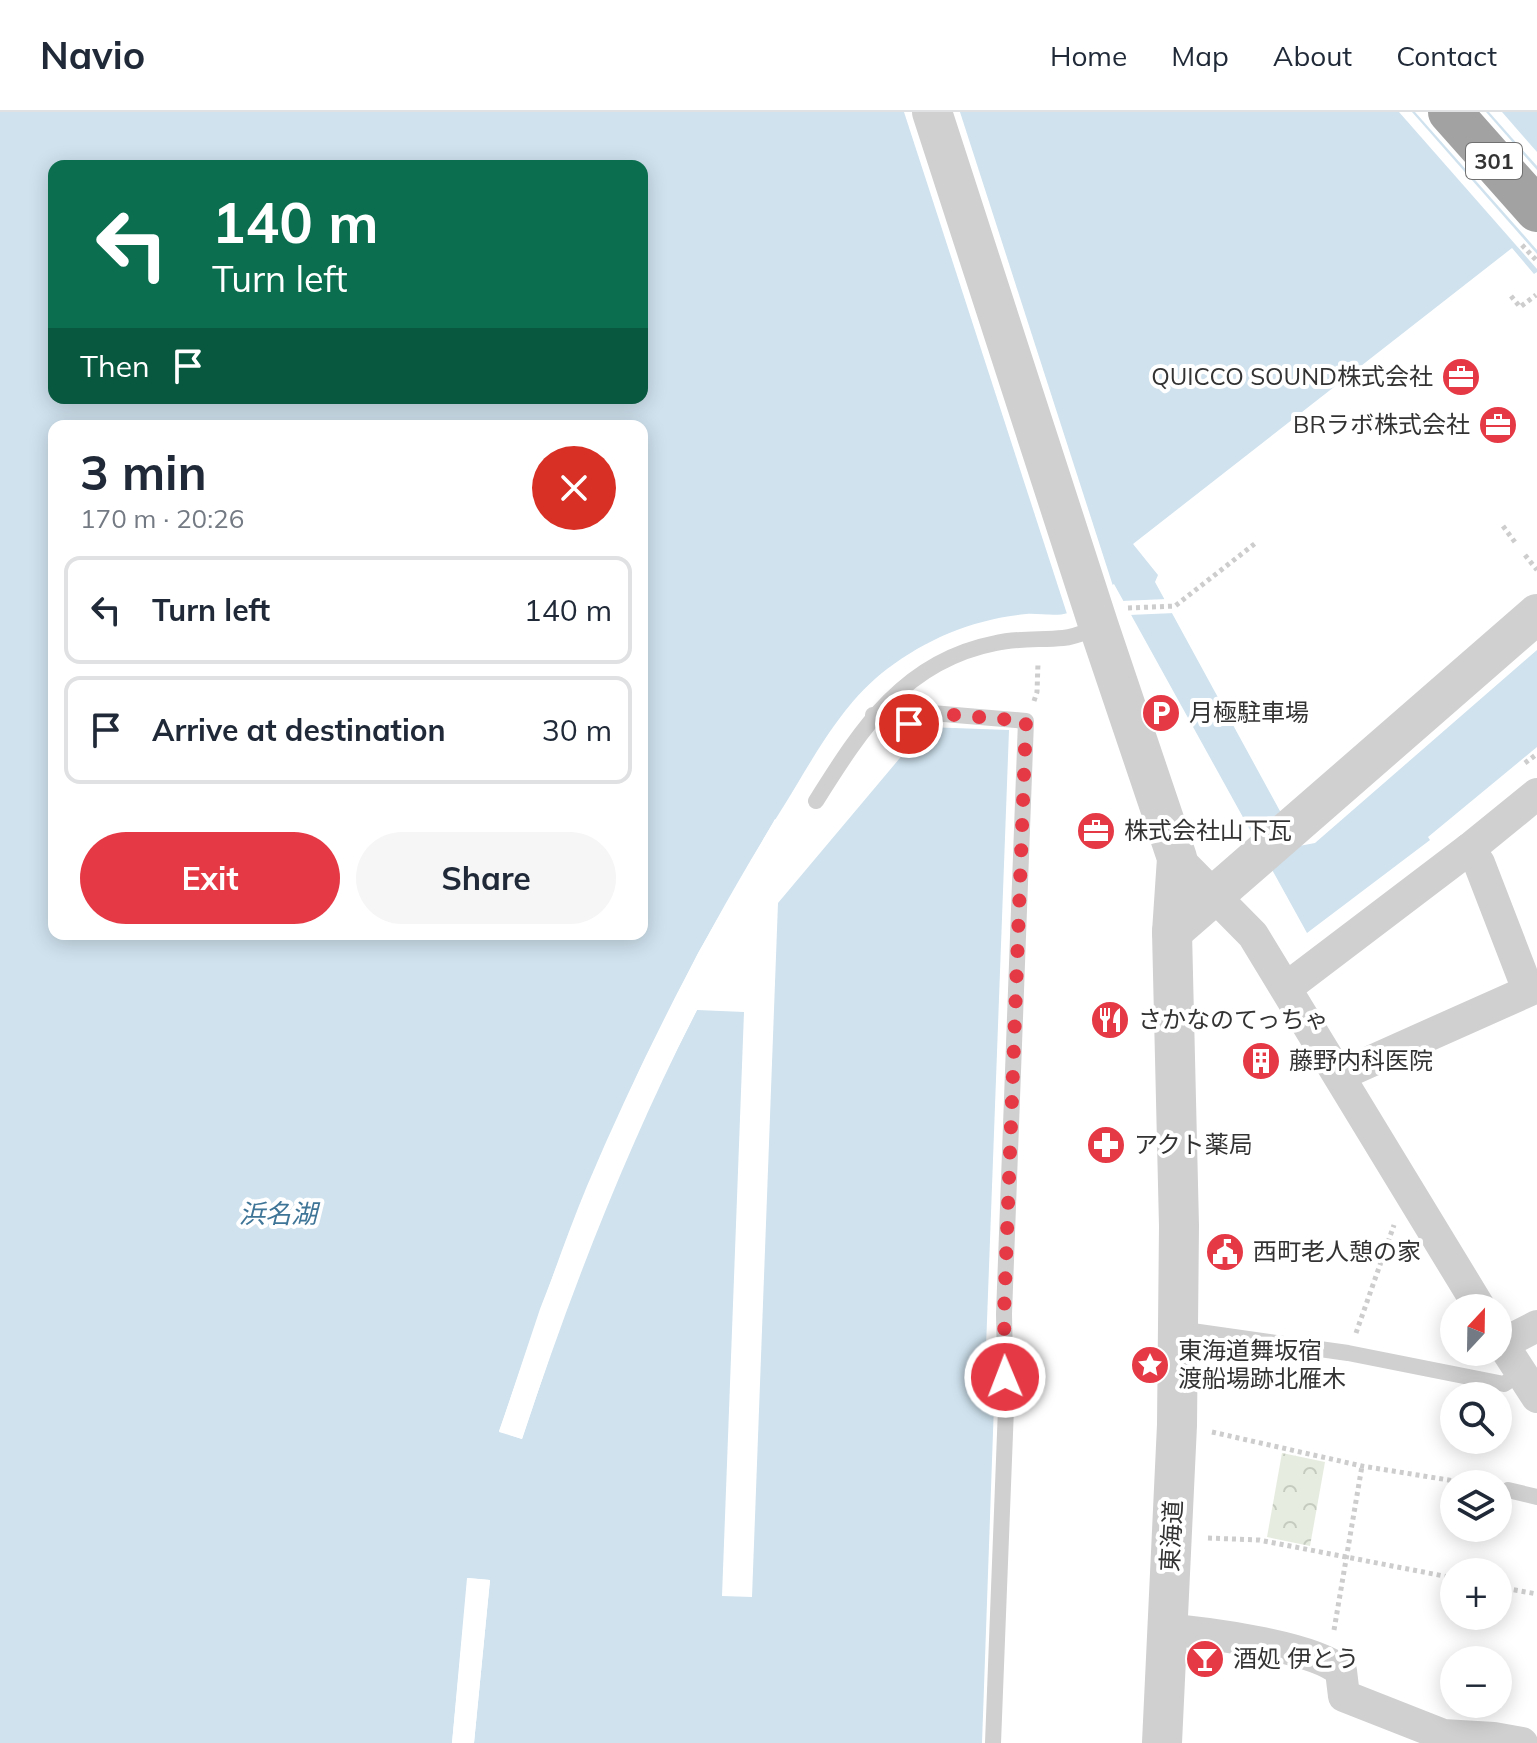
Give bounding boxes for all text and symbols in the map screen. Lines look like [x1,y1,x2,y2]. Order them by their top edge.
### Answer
text: Navio [40,31,145,79]
text: Home [1050,38,1127,73]
text: Map [1171,38,1229,73]
text: About [1273,38,1352,73]
text: Contact [1396,38,1497,73]
road number: 301 [1466,143,1522,179]
text: 140 m [212,187,379,257]
icon: left [80,192,184,296]
text: Turn left [212,256,348,301]
icon: arrive [166,344,210,388]
text: Then [80,347,150,385]
office icon: QUICCO SOUND株式会社 [1440,356,1482,398]
place label: QUICCO SOUND株式会社 [1151,361,1433,391]
office icon: BRラボ株式会社 [1477,404,1519,446]
place label: BRラボ株式会社 [1293,409,1470,439]
text: 3 min [80,442,207,502]
button: close [532,446,616,530]
text: 170 m · 20:26 [80,502,244,535]
icon: left [84,588,128,632]
text: Turn left [152,591,270,629]
text: 140 m [524,591,612,629]
pin [875,690,943,758]
parking icon: 月極駐車場 [1140,692,1182,734]
place label: 月極駐車場 [1189,697,1309,727]
icon: arrive [887,702,931,746]
icon: arrive [84,708,128,752]
text: Arrive at destination [152,711,446,749]
text: 30 m [542,711,612,749]
office icon: 株式会社山下瓦 [1075,810,1117,852]
place label: 株式会社山下瓦 [1124,815,1292,845]
button: Exit [80,832,340,924]
button: Share [356,832,616,924]
restaurant icon: さかなのてっちゃ [1089,999,1131,1041]
place label: さかなのてっちゃ [1138,1004,1329,1034]
building icon: 藤野内科医院 [1240,1040,1282,1082]
place label: 藤野内科医院 [1289,1045,1433,1075]
pharmacy icon: アクト薬局 [1085,1124,1127,1166]
place label: アクト薬局 [1134,1129,1253,1159]
water label: 浜名湖 [239,1197,321,1230]
public building icon: 西町老人憩の家 [1204,1231,1246,1273]
place label: 西町老人憩の家 [1253,1236,1421,1266]
north arrow [1440,1294,1512,1366]
map controls [1440,1294,1512,1718]
position arrow [963,1335,1047,1419]
place label: 東海道舞坂宿 渡船場跡北雁木 [1178,1335,1346,1393]
place icon: 東海道舞坂宿 渡船場跡北雁木 [1129,1344,1171,1386]
button: search [1440,1382,1512,1454]
button: layers [1440,1470,1512,1542]
street label: 東海道 [1154,1499,1188,1573]
button: + [1440,1558,1512,1630]
bar icon: 酒処 伊とう [1184,1638,1226,1680]
place label: 酒処 伊とう [1233,1643,1359,1673]
button: − [1440,1646,1512,1718]

